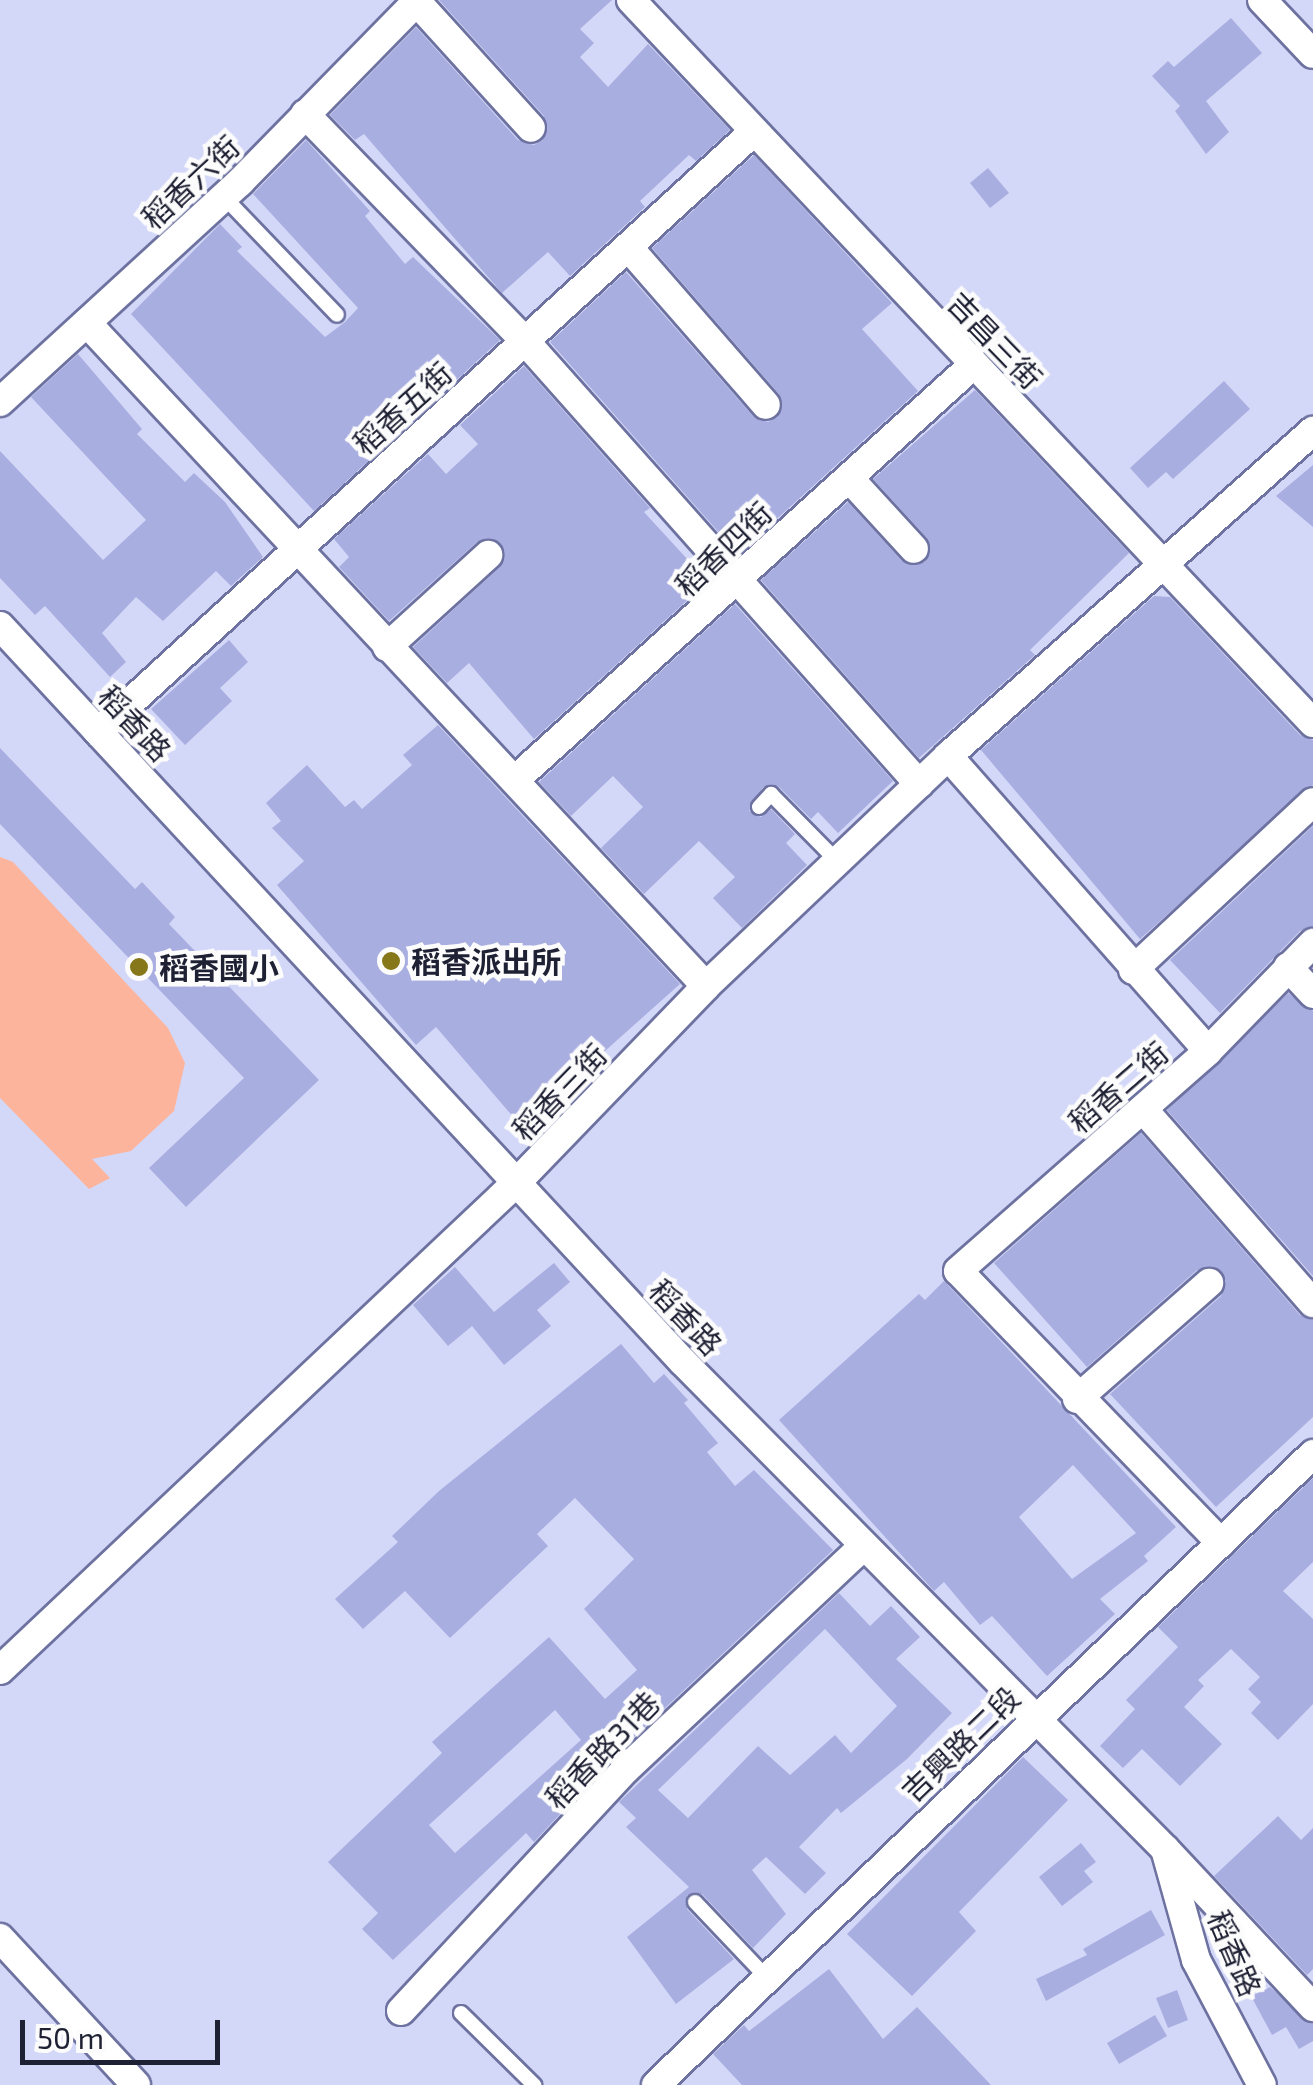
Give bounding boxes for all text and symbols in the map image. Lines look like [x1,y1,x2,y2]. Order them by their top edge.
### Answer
street label: 稻香六街 [134,128,246,236]
street label: 吉昌三街 [940,284,1050,396]
street label: 稻香五街 [345,354,459,462]
street label: 稻香四街 [667,494,779,604]
street label: 稻香路 [91,678,179,768]
place label: 稻香派出所 [411,943,561,979]
place label: 稻香國小 [159,949,279,985]
marker: 稻香派出所 [380,950,402,972]
marker: 稻香國小 [128,956,150,978]
street label: 稻香二街 [1061,1034,1175,1140]
street label: 稻香三街 [504,1036,614,1148]
street label: 稻香路 [642,1272,730,1362]
street label: 吉興路二段 [894,1679,1026,1809]
street label: 稻香路31巷 [537,1684,667,1816]
street label: 稻香路 [1201,1905,1269,2001]
scale bar [25,2000,225,2062]
text: 50 m [37,2019,104,2055]

